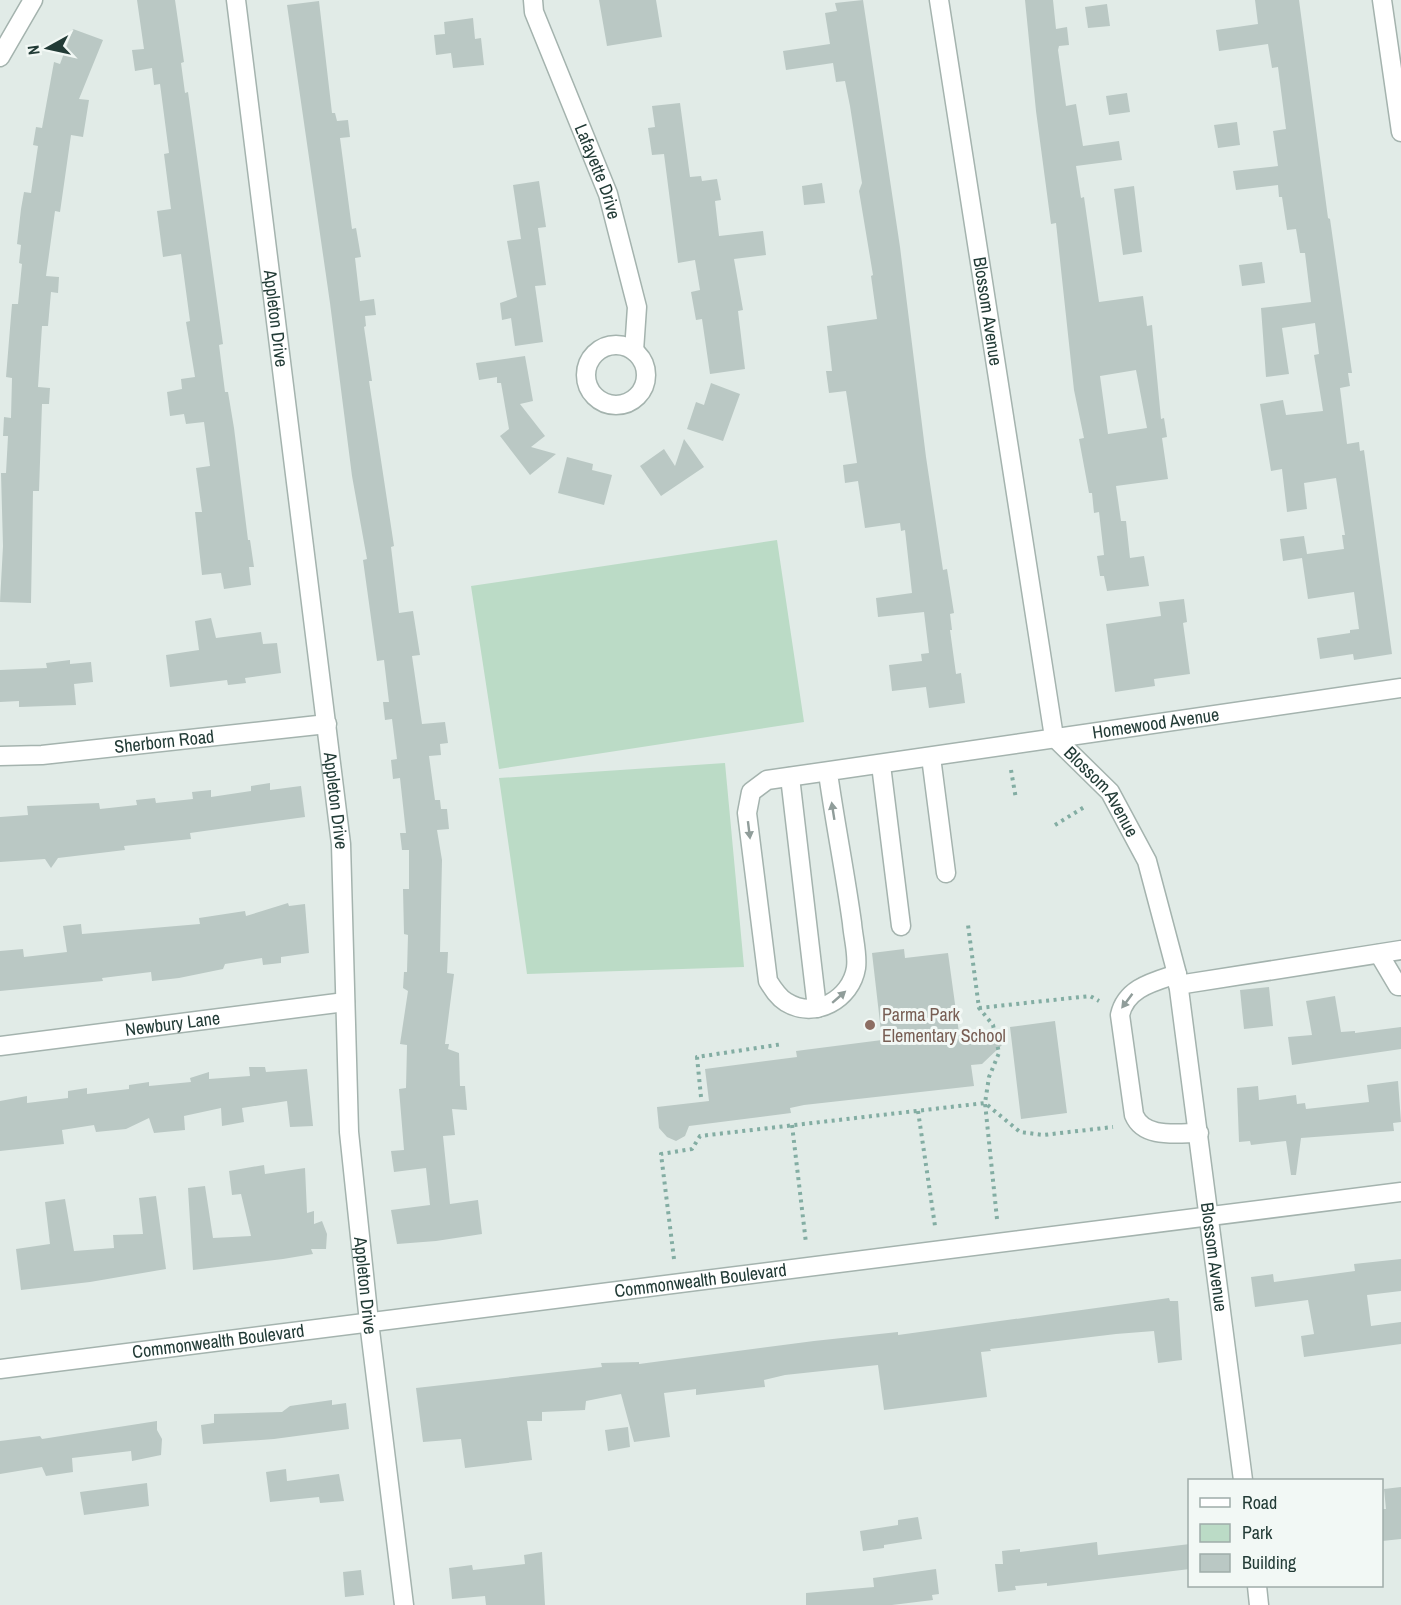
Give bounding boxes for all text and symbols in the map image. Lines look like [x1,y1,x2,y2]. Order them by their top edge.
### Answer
north arrow [18,18,78,78]
text: N [22,44,45,56]
street label: Lafayette Drive [569,120,627,222]
street label: Blossom Avenue [967,255,1009,367]
street label: Appleton Drive [258,267,295,369]
street label: Homewood Avenue [1091,702,1221,745]
street label: Sherborn Road [113,723,215,759]
street label: Blossom Avenue [1059,740,1145,841]
street label: Appleton Drive [318,750,354,850]
one-way arrow [828,801,837,820]
one-way arrow [745,820,754,839]
one-way arrow [831,991,846,1004]
one-way arrow [1121,993,1133,1009]
place label: Parma Park Elementary School [882,1002,1006,1048]
street label: Newbury Lane [124,1005,221,1042]
marker: Parma Park Elementary School [863,1018,877,1032]
street label: Blossom Avenue [1195,1201,1234,1313]
street label: Appleton Drive [348,1235,383,1336]
street label: Commonwealth Boulevard [613,1257,788,1303]
street label: Commonwealth Boulevard [131,1318,306,1364]
legend [1188,1479,1383,1587]
text: Road [1242,1490,1277,1515]
text: Park [1242,1520,1273,1545]
text: Building [1242,1550,1297,1575]

